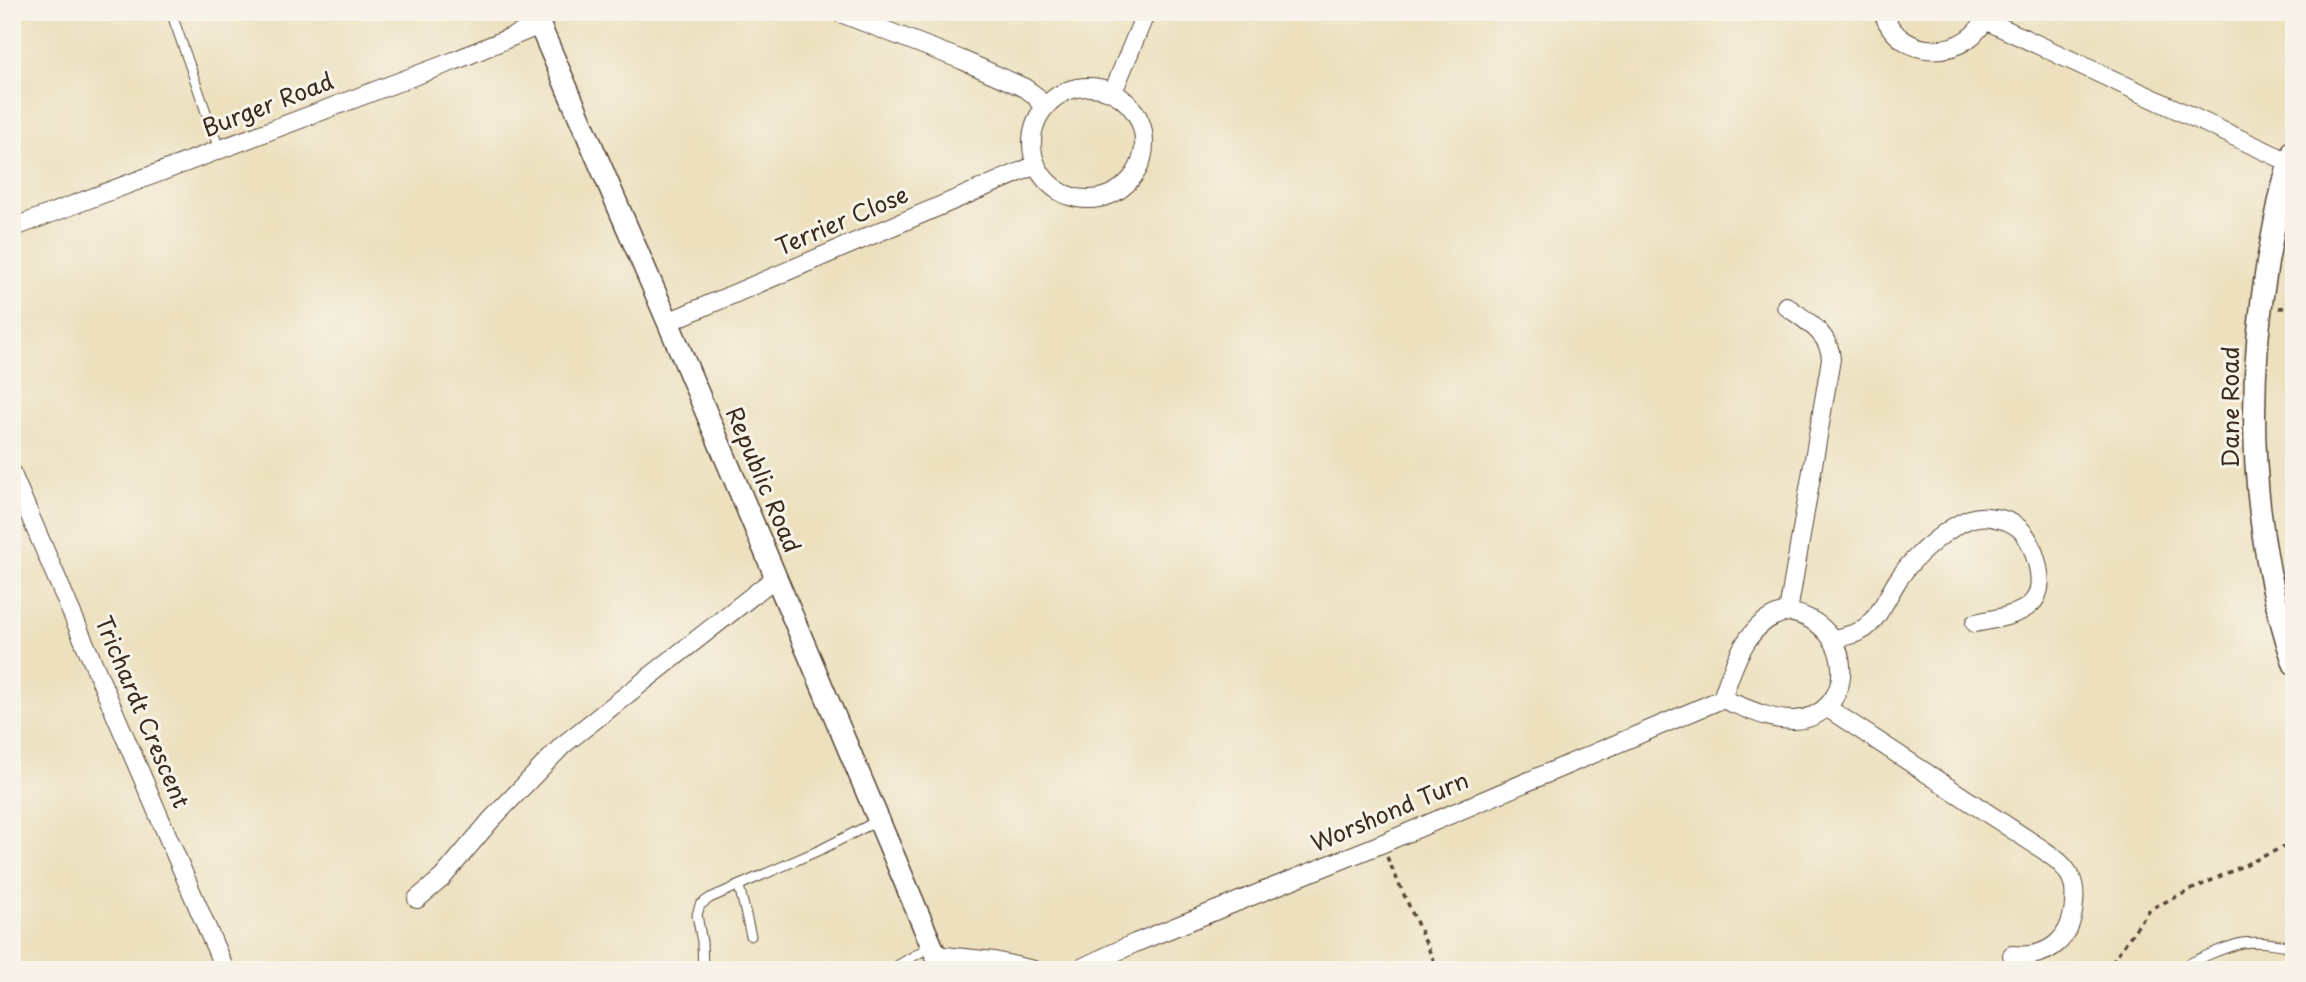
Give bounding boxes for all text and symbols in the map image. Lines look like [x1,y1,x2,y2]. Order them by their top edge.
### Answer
street label: Burger Road [197,62,338,145]
street label: Terrier Close [770,176,913,263]
street label: Dane Road [2212,346,2247,468]
street label: Republic Road [718,401,811,558]
street label: Trichardt Crescent [87,610,200,813]
street label: Worshond Turn [1305,762,1474,860]

